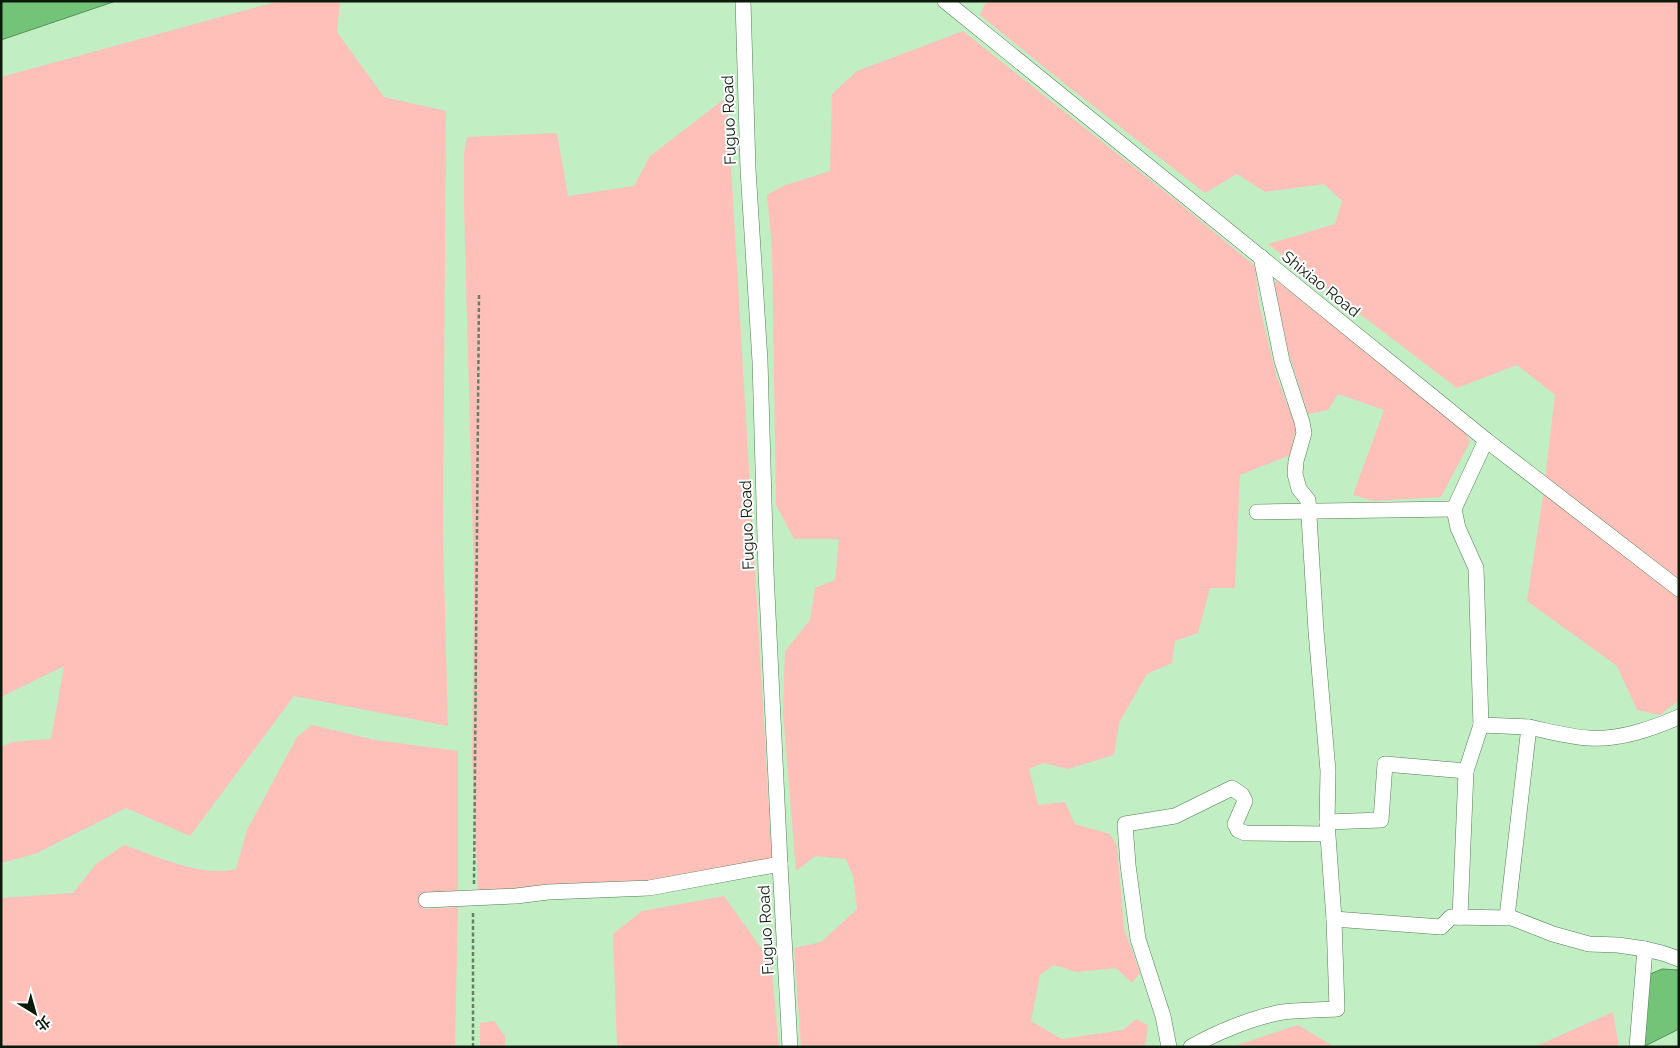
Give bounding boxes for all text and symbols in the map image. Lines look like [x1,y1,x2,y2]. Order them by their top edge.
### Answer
street label: Fuguo Road [718,75,740,165]
street label: Shixiao Road [1278,247,1364,321]
street label: Fuguo Road [736,480,758,570]
street label: Fuguo Road [754,885,778,975]
north arrow [10,988,60,1038]
text: 北 [32,1013,53,1034]

